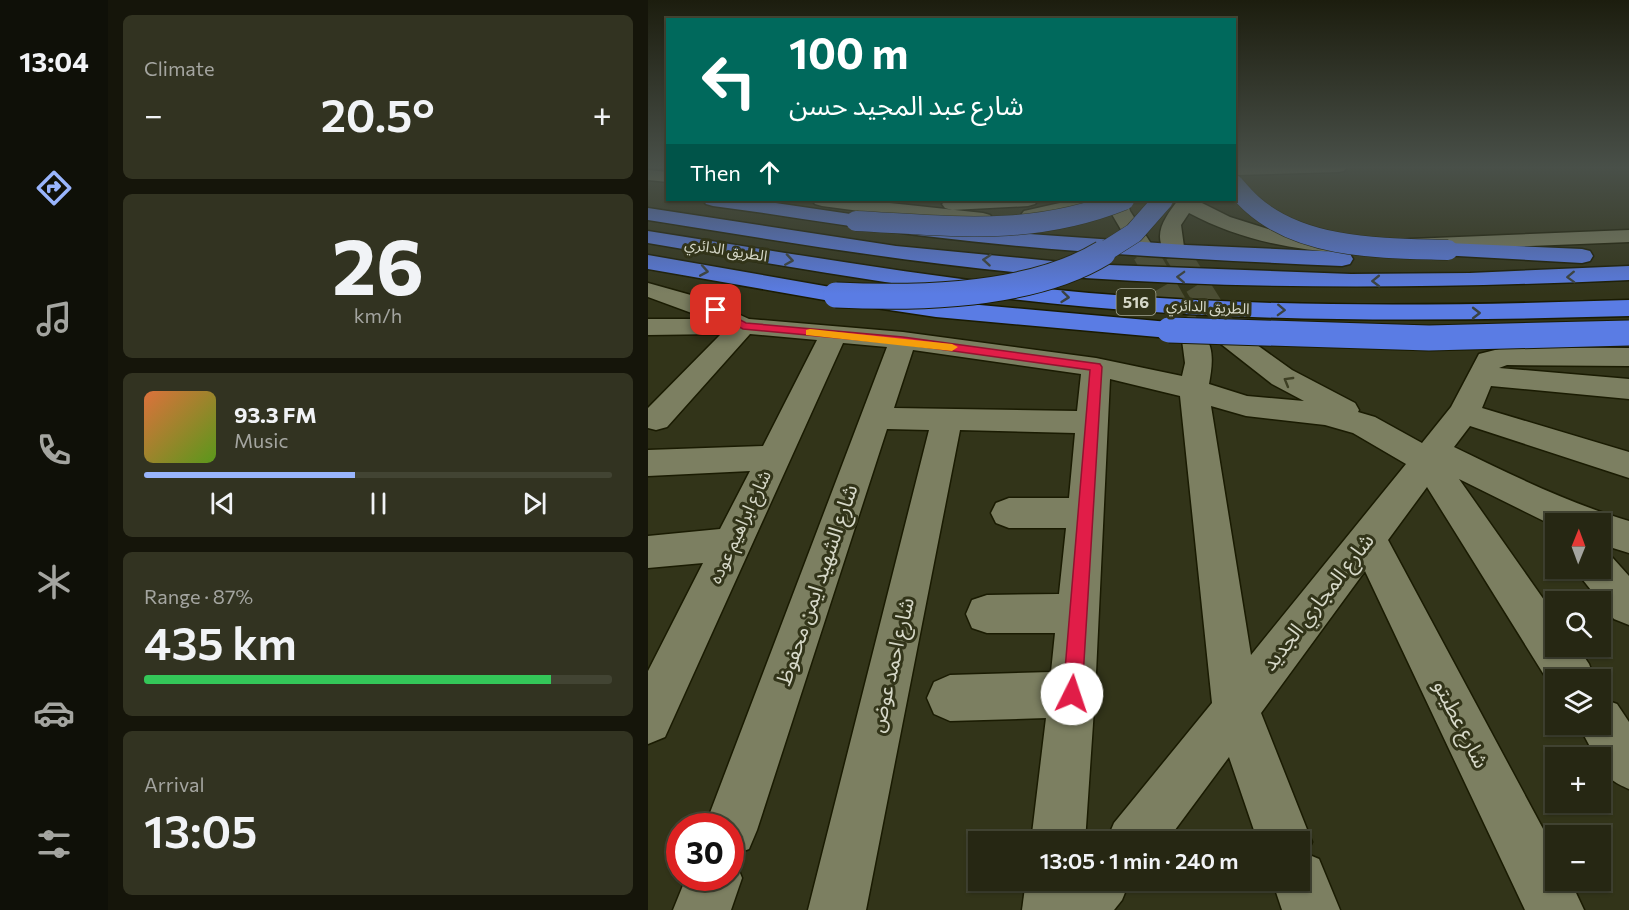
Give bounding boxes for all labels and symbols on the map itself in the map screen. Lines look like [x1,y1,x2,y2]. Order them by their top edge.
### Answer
street label: الطريق الدائري [683,234,769,268]
one-way arrow [784,254,793,266]
one-way arrow [982,254,991,267]
one-way arrow [699,265,709,277]
one-way arrow [1176,270,1185,283]
one-way arrow [1566,271,1575,284]
one-way arrow [1371,275,1380,287]
pin [690,284,741,335]
road number: 516 [1116,289,1156,315]
one-way arrow [1061,290,1070,303]
street label: الطريق الدائري [1166,295,1250,321]
one-way arrow [1276,304,1285,317]
one-way arrow [1471,307,1480,319]
one-way arrow [1284,377,1294,388]
street label: شارع ابراهيم عوده [703,466,779,588]
street label: شارع الشهيد ايمن محفوظ [769,481,866,690]
north arrow [1545,513,1611,579]
street label: شارع المجاري الجديد [1256,528,1382,678]
street label: شارع احمد عوض [863,595,922,735]
position arrow [1040,662,1104,726]
street label: شارع عطيتو [1426,675,1495,774]
speed limit sign: 30 [666,813,744,891]

